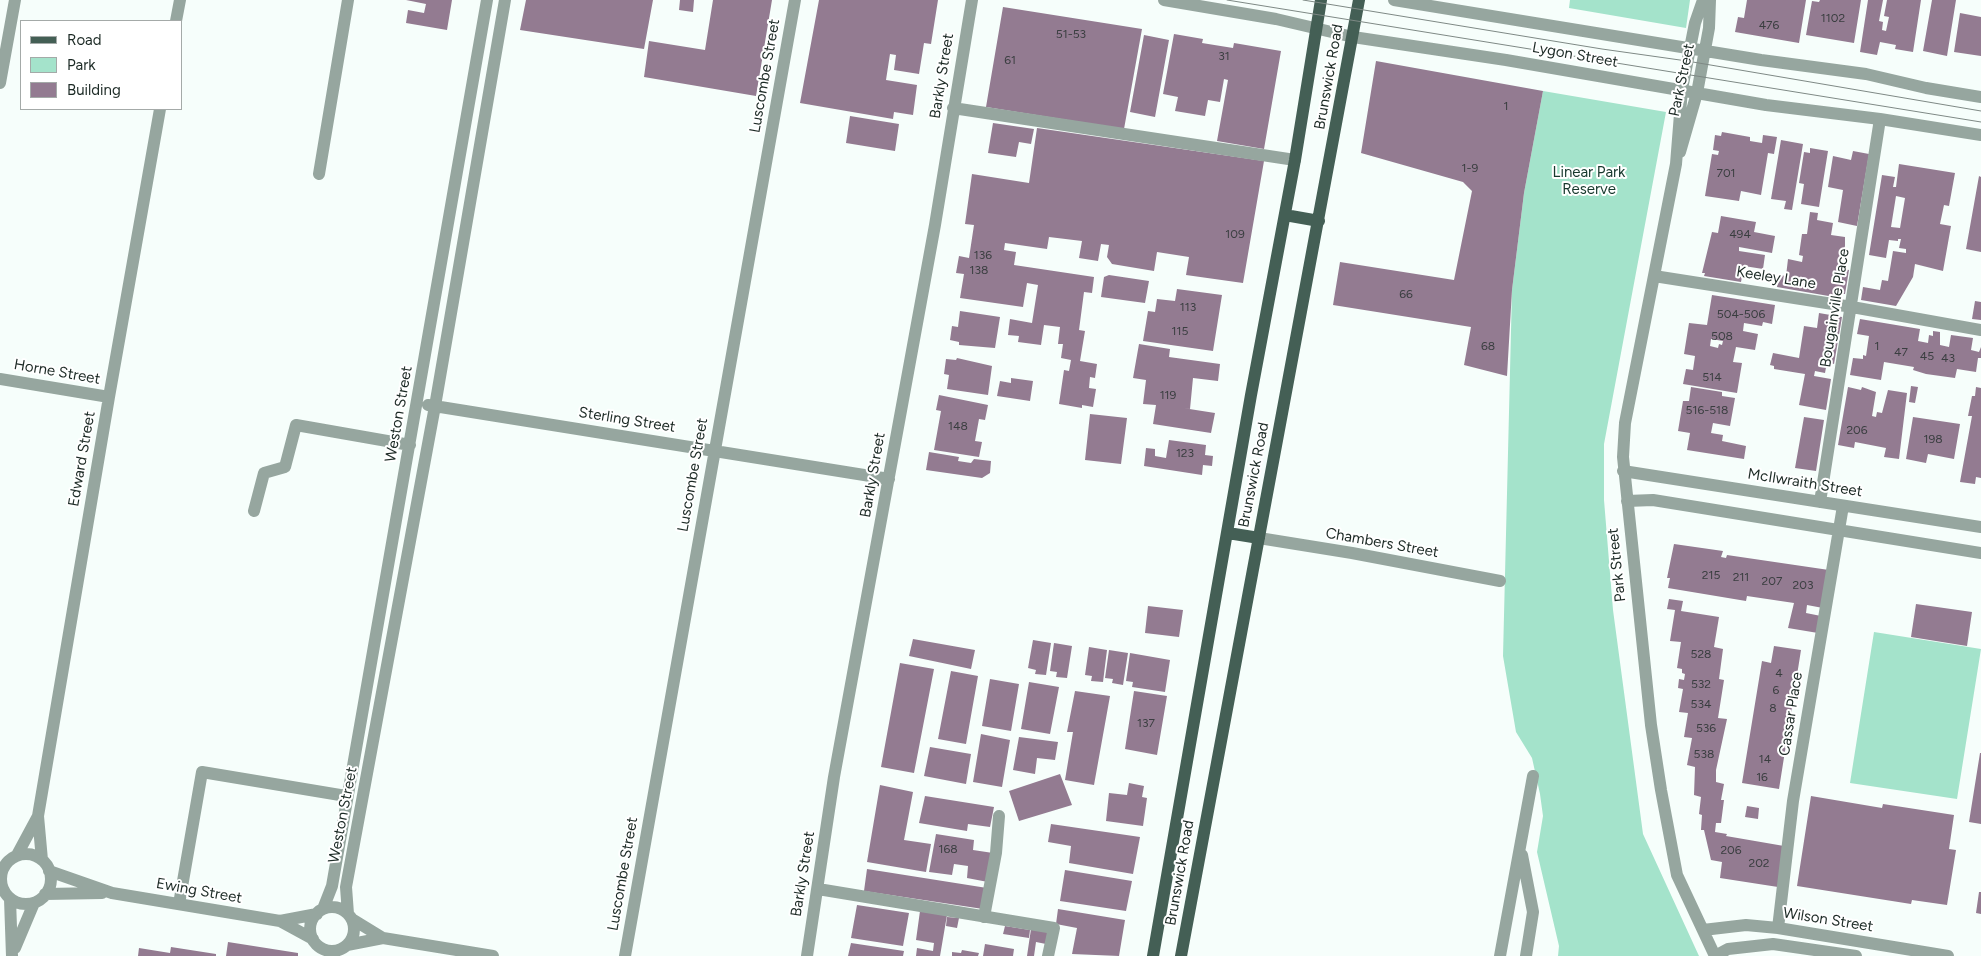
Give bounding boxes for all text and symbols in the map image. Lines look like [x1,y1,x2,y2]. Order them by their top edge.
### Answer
house number: 1102 [1821,11,1845,25]
street label: Luscombe Street [746,18,784,134]
house number: 476 [1759,18,1779,32]
legend [20,20,182,110]
street label: Brunswick Road [1311,23,1347,131]
house number: 51-53 [1056,27,1086,41]
text: Road [67,31,102,49]
street label: Barkly Street [926,32,958,120]
street label: Lygon Street [1531,39,1619,71]
street label: Park Street [1665,42,1699,118]
house number: 31 [1218,49,1230,63]
house number: 61 [1004,53,1016,67]
text: Park [67,56,96,74]
text: Building [67,81,121,99]
house number: 1 [1504,99,1508,113]
house number: 1-9 [1462,161,1478,175]
park label: Linear Park Reserve [1553,164,1625,199]
house number: 701 [1716,166,1736,180]
house number: 109 [1225,227,1245,241]
house number: 494 [1729,227,1751,241]
street label: Bougainville Place [1817,247,1853,369]
house number: 136 [974,248,992,262]
house number: 138 [970,263,988,277]
street label: Keeley Lane [1735,263,1817,293]
house number: 66 [1399,287,1413,301]
house number: 113 [1180,300,1196,314]
house number: 504-506 [1717,307,1765,321]
house number: 115 [1172,324,1188,338]
house number: 508 [1711,329,1733,343]
house number: 68 [1481,339,1495,353]
house number: 1 [1875,339,1879,353]
house number: 47 [1894,345,1908,359]
house number: 45 [1920,349,1934,363]
house number: 43 [1941,351,1955,365]
street label: Horne Street [12,356,102,388]
street label: Weston Street [382,364,416,464]
house number: 514 [1702,370,1722,384]
house number: 119 [1160,388,1176,402]
street label: Sterling Street [577,403,677,437]
house number: 516-518 [1686,403,1728,417]
street label: Edward Street [65,410,99,508]
street label: Luscombe Street [674,417,712,533]
house number: 148 [948,419,968,433]
street label: Brunswick Road [1235,421,1273,529]
house number: 206 [1846,423,1868,437]
street label: Barkly Street [857,431,889,519]
house number: 198 [1923,432,1943,446]
house number: 123 [1176,446,1194,460]
street label: McIlwraith Street [1746,465,1864,501]
street label: Chambers Street [1324,524,1440,562]
street label: Park Street [1604,527,1630,603]
house number: 215 [1702,568,1720,582]
house number: 211 [1733,570,1749,584]
house number: 207 [1762,574,1782,588]
house number: 203 [1793,578,1813,592]
house number: 528 [1691,647,1711,661]
house number: 4 [1775,666,1783,680]
street label: Cassar Place [1775,671,1807,757]
house number: 532 [1691,677,1711,691]
house number: 6 [1773,683,1779,697]
house number: 534 [1691,697,1711,711]
house number: 8 [1769,701,1777,715]
house number: 137 [1137,716,1155,730]
house number: 536 [1696,721,1716,735]
house number: 538 [1694,747,1714,761]
house number: 14 [1759,752,1771,766]
street label: Weston Street [325,765,361,865]
house number: 16 [1756,770,1768,784]
street label: Luscombe Street [604,816,642,932]
street label: Brunswick Road [1162,819,1198,927]
street label: Barkly Street [787,830,819,918]
house number: 168 [938,842,958,856]
house number: 206 [1720,843,1742,857]
house number: 202 [1748,856,1770,870]
street label: Ewing Street [155,875,243,907]
street label: Wilson Street [1782,904,1874,936]

